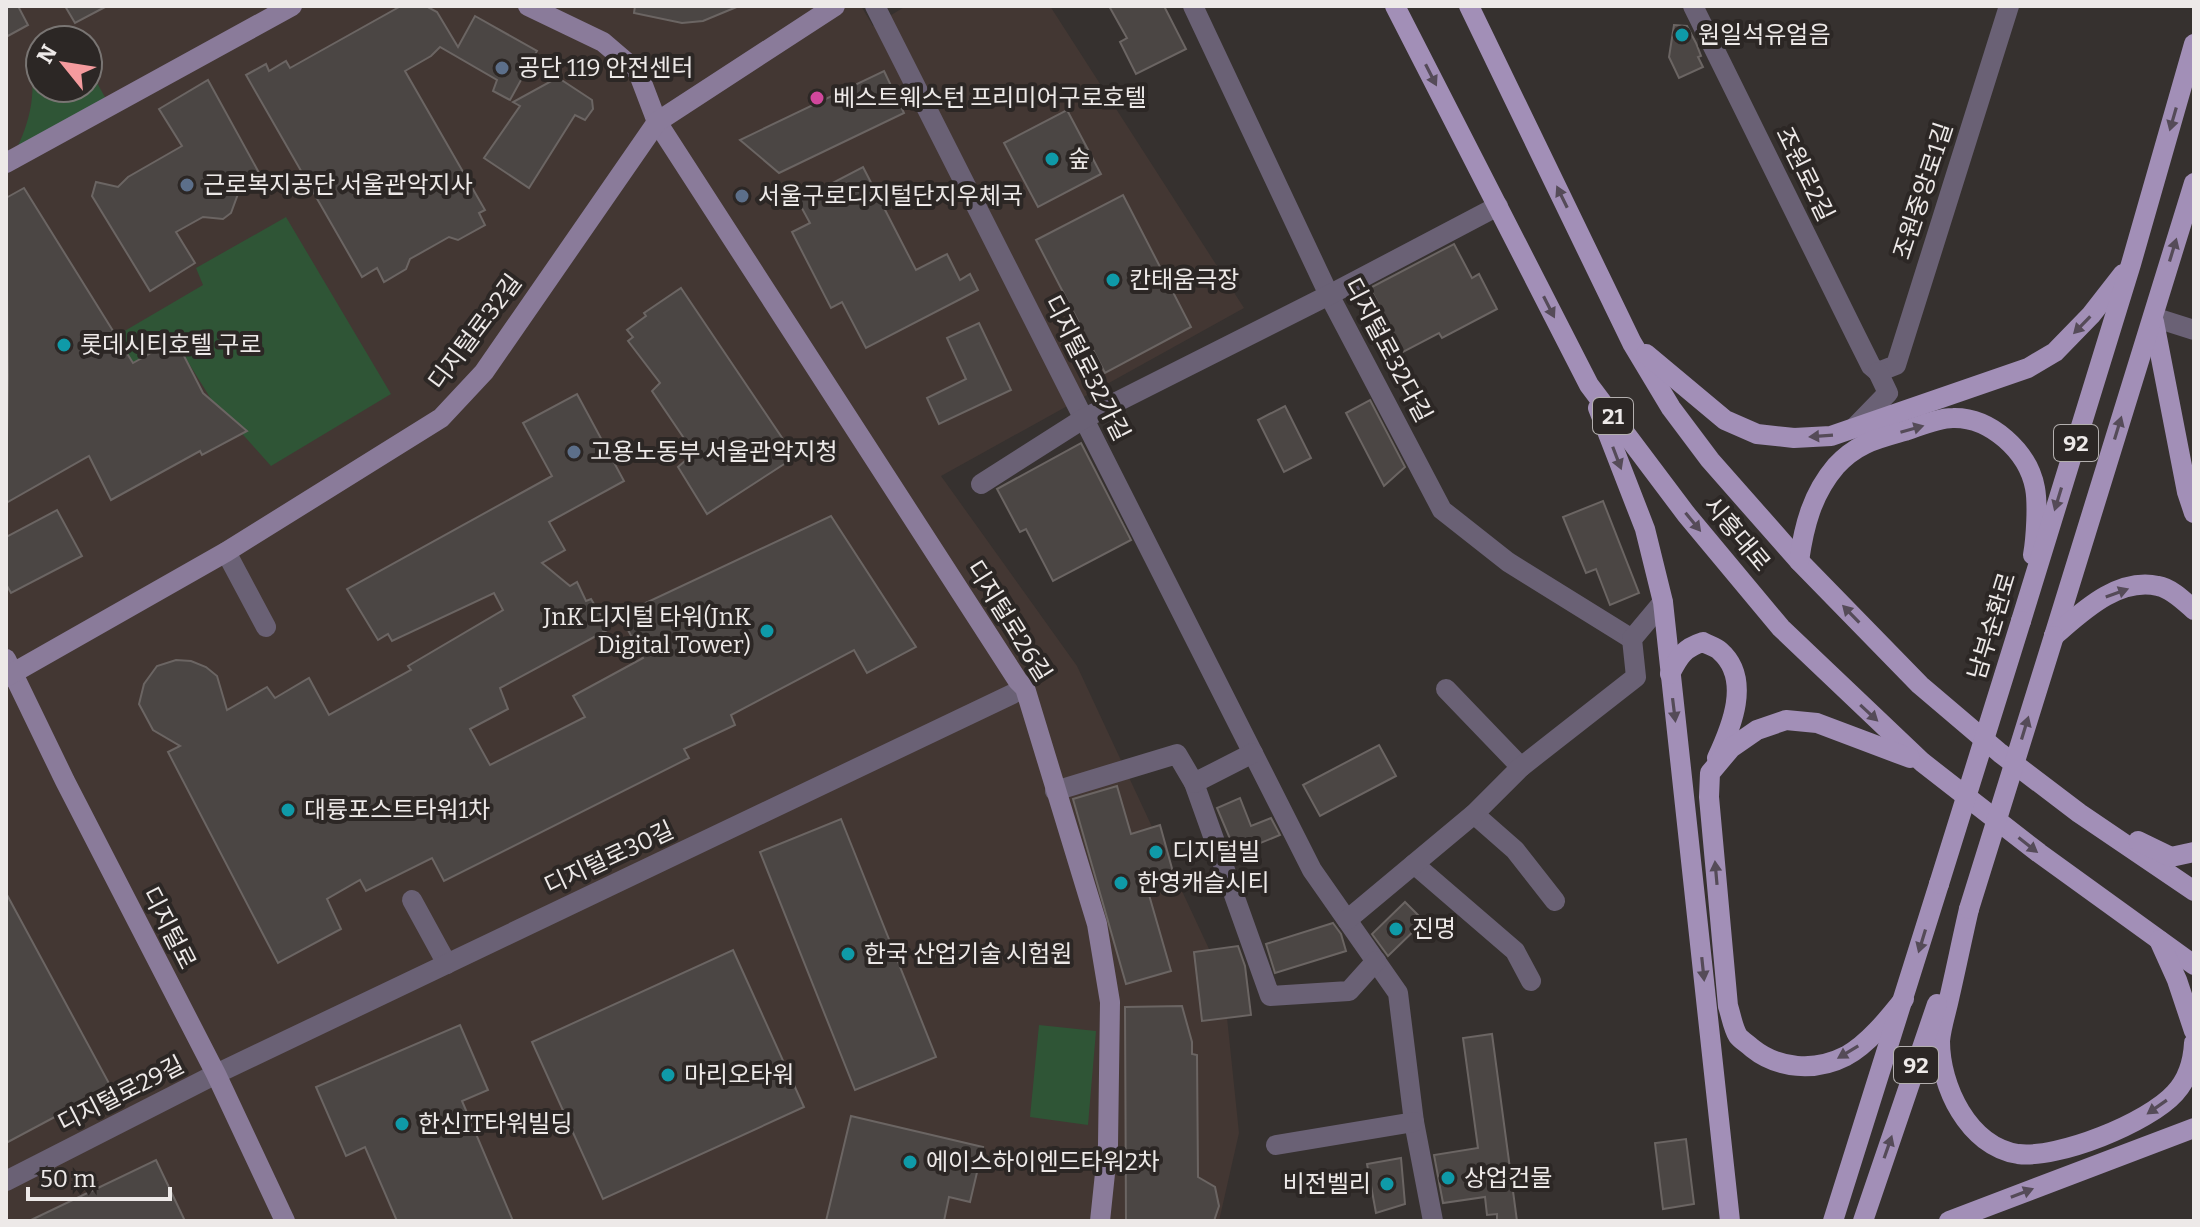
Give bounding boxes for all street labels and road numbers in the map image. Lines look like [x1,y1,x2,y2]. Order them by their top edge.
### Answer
street label: 조원중앙로1길 [1888,119,1958,263]
street label: 조원로2길 [1770,122,1840,226]
street label: 디지털로32길 [423,269,527,395]
street label: 디지털로32다길 [1338,273,1438,427]
street label: 디지털로32가길 [1038,291,1136,445]
road number: 21 [1593,398,1633,434]
road number: 92 [2054,425,2098,461]
street label: 시흥대로 [1698,491,1776,577]
street label: 디지털로26길 [961,555,1057,687]
street label: 남부순환로 [1962,569,2022,683]
street label: 디지털로30길 [540,816,678,900]
street label: 디지털로 [136,882,202,974]
road number: 92 [1894,1047,1938,1083]
street label: 디지털로29길 [53,1050,189,1138]

